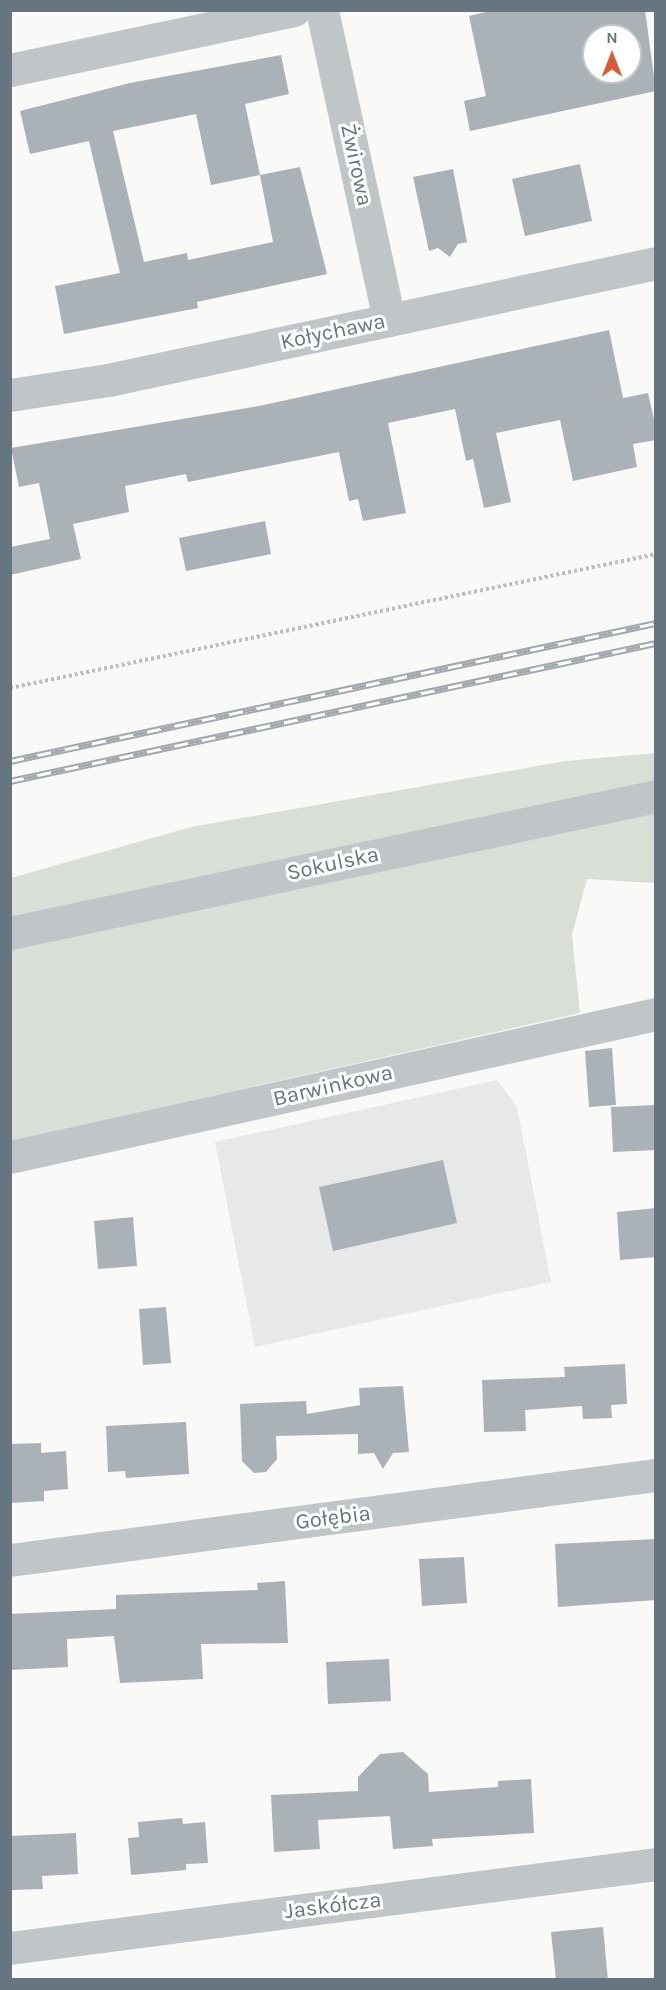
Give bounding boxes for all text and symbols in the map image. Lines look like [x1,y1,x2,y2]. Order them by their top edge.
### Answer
north arrow [582,24,642,84]
text: N [606,28,618,47]
street label: Żwirowa [334,121,378,209]
street label: Kołychawa [278,308,388,356]
street label: Sokulska [285,841,381,887]
street label: Barwinkowa [271,1059,395,1113]
street label: Gołębia [294,1500,372,1536]
street label: Jaskółcza [283,1887,383,1925]

